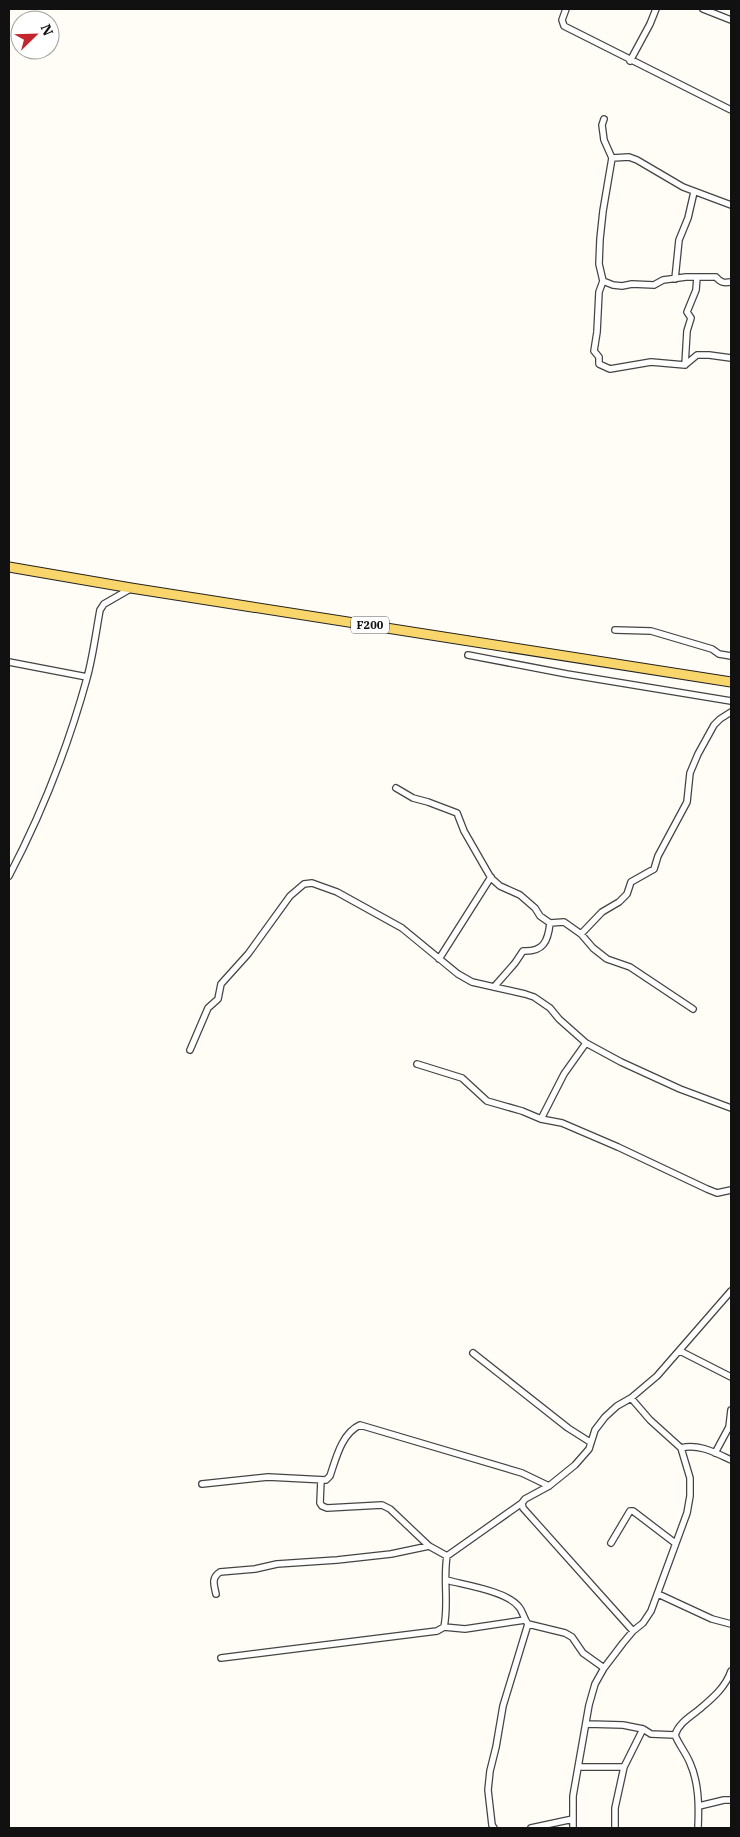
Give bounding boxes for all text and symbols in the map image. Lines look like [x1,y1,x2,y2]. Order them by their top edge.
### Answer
north arrow [10,10,60,60]
text: N [37,21,57,39]
road number: F200 [351,616,389,634]

